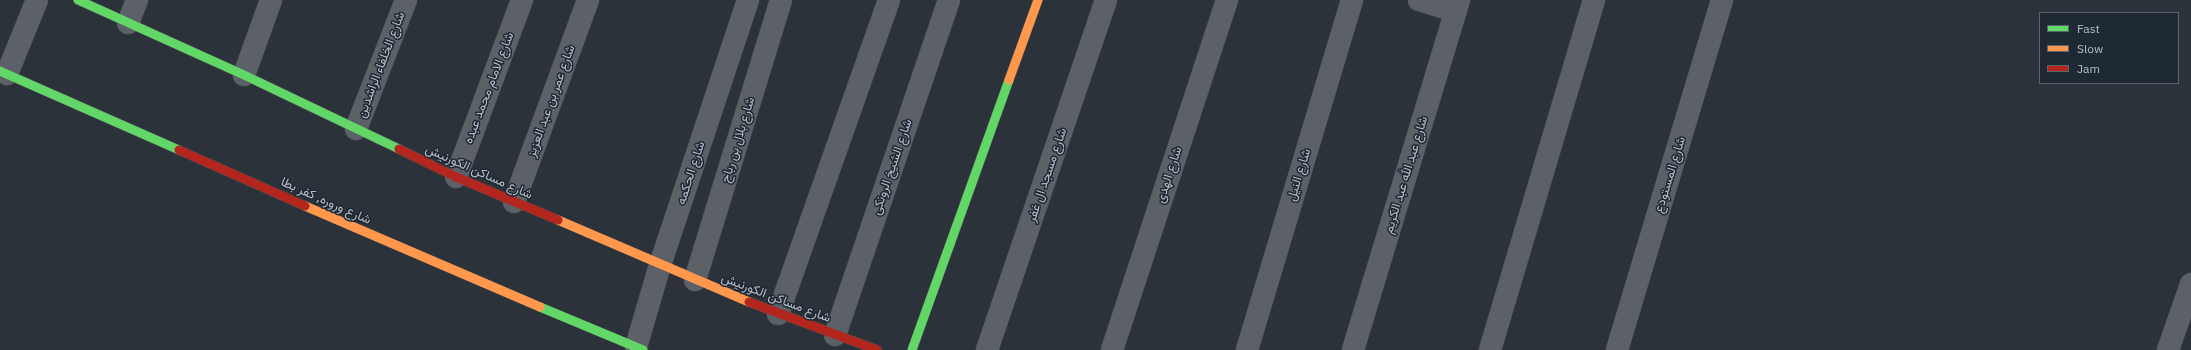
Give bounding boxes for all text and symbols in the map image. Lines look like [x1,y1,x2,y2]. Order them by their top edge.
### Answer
street label: شارع الخلفاء الراشدين [354,10,408,120]
legend [2039,12,2179,84]
text: Fast [2077,21,2100,36]
street label: شارع الامام محمد عبده [461,30,517,146]
text: Slow [2077,41,2103,56]
street label: شارع عمر بن عبد العزيز [524,43,578,159]
text: Jam [2077,61,2100,76]
street label: شارع بلال بن رباح [718,95,758,185]
street label: شارع عبد الله عبد الكريم [1381,114,1431,236]
street label: شارع الشيخ الرونكى [868,117,916,217]
street label: شارع مسجد ال غفر [1024,126,1070,224]
street label: شارع المستودع [1651,135,1689,215]
street label: شارع الحكمه [673,139,709,207]
street label: شارع مساكن الكورنيش [423,141,535,203]
street label: شارع الهدى [1153,145,1185,205]
street label: شارع النيل [1284,147,1314,203]
street label: شارع وروره, كفر بطا [278,174,374,228]
street label: شارع مساكن الكورنيش [719,270,833,326]

